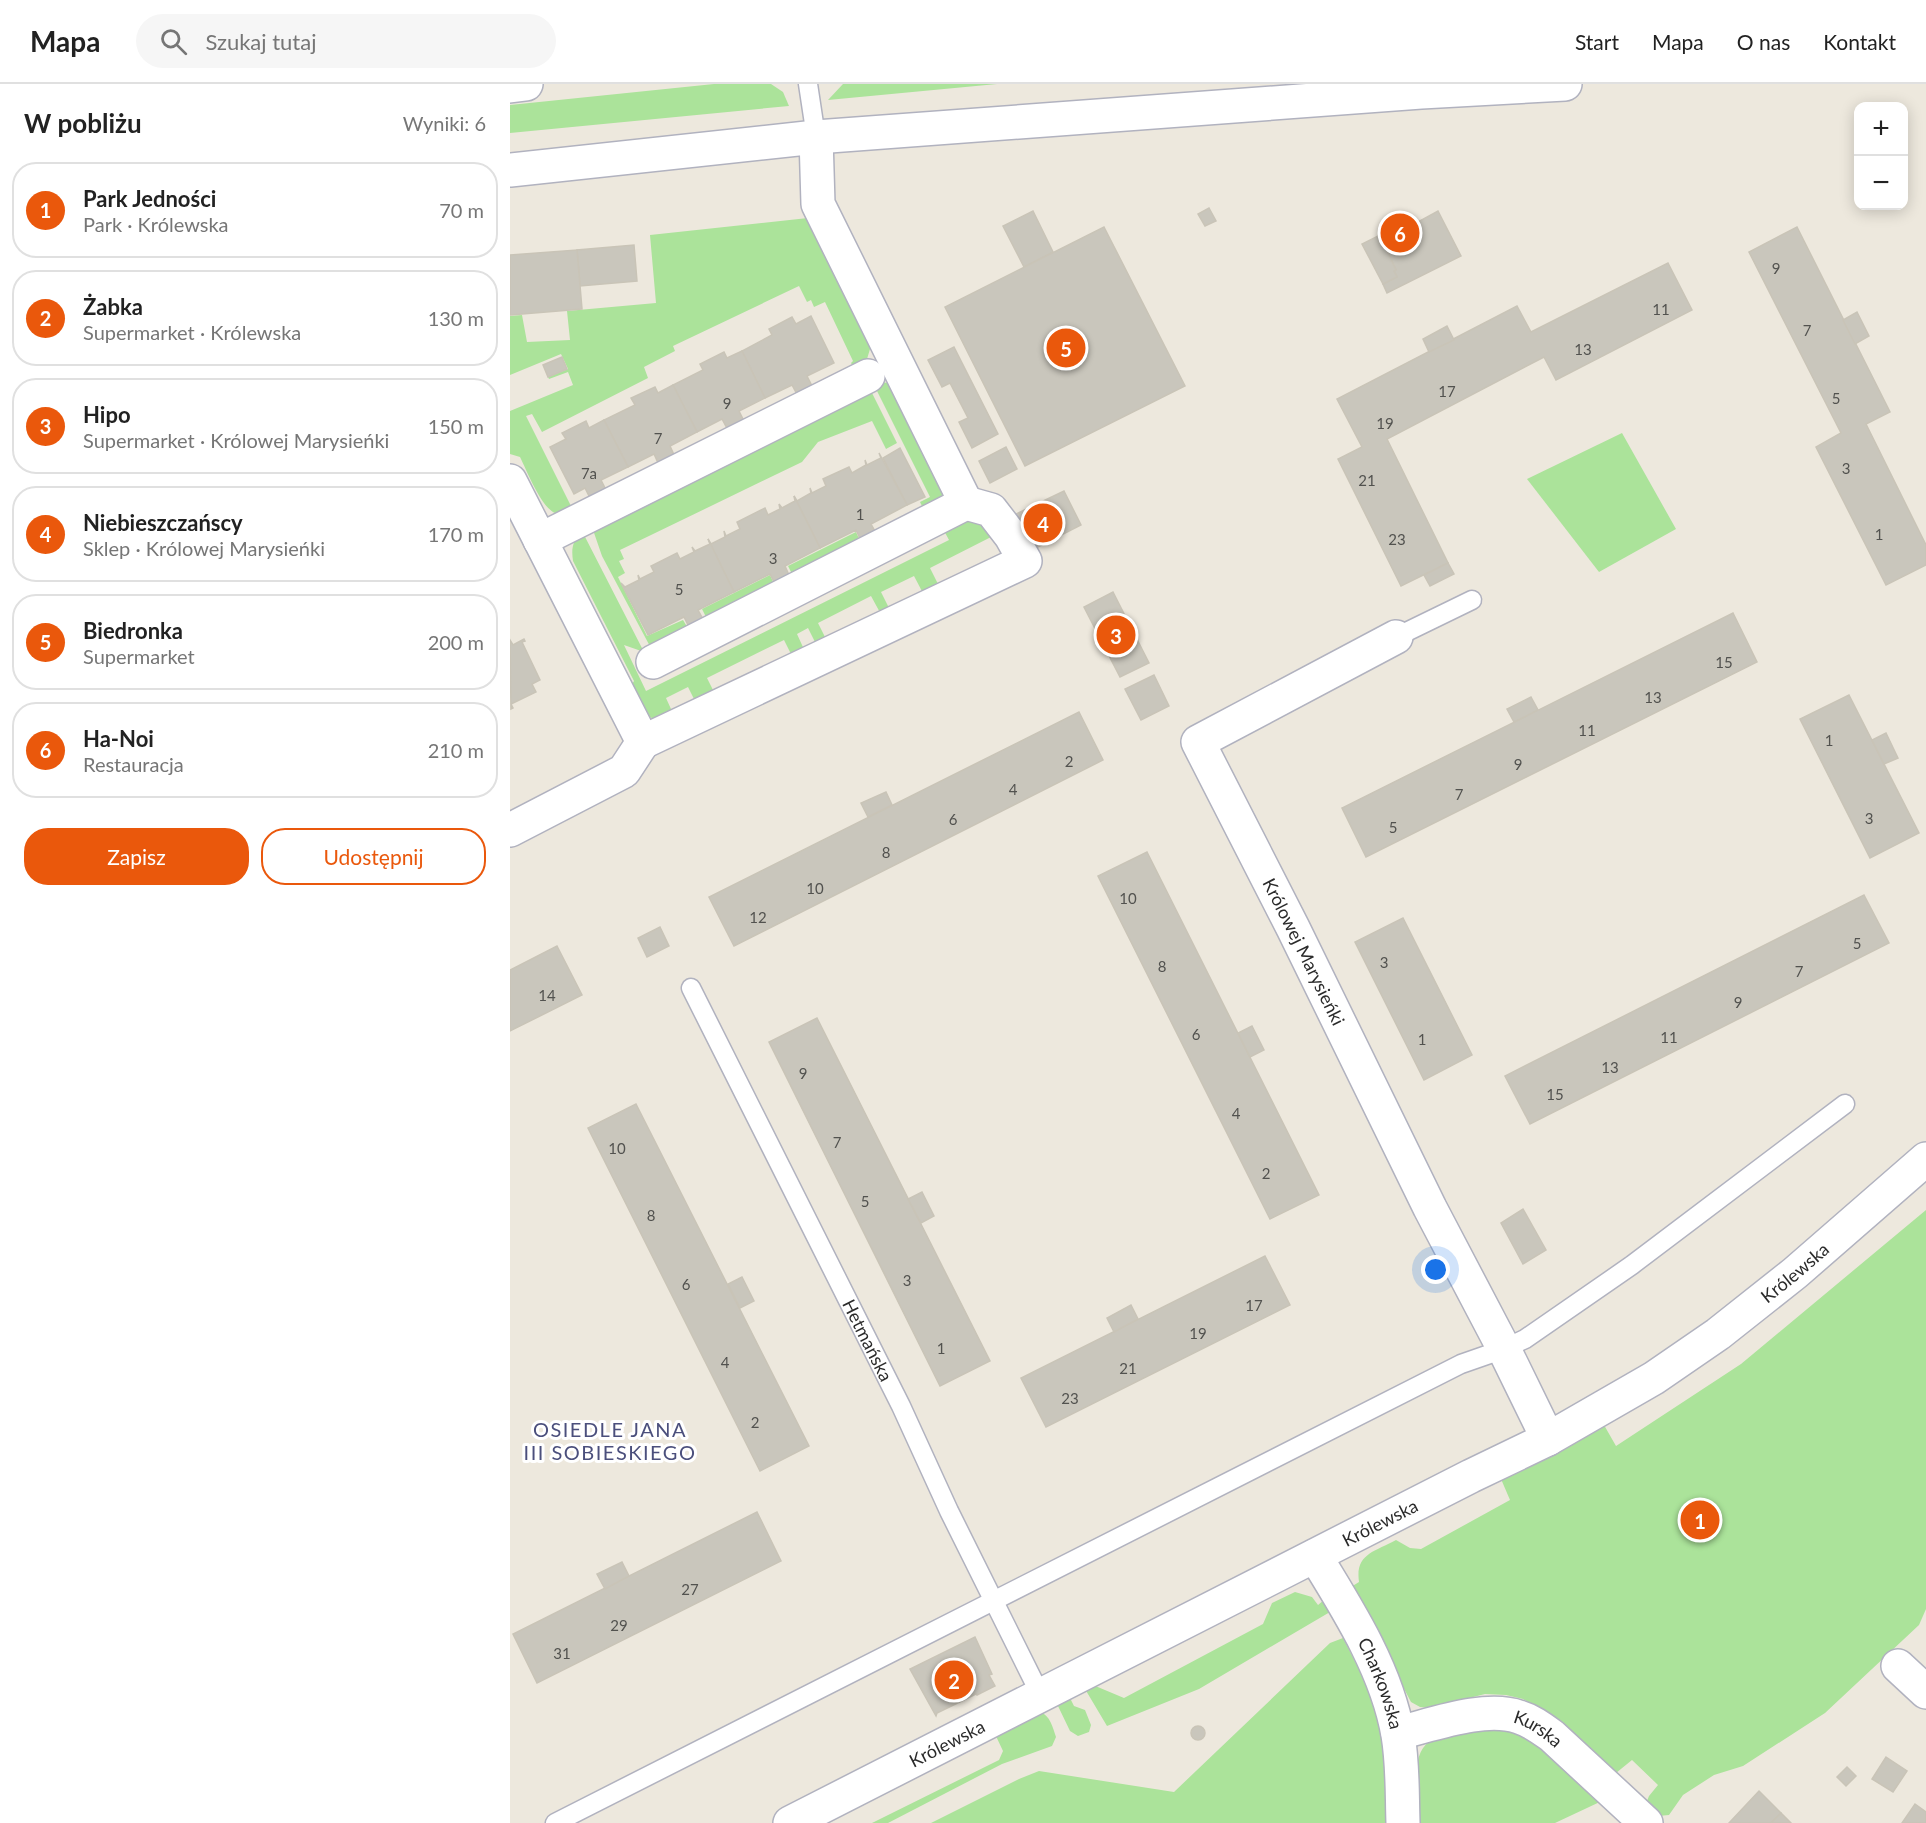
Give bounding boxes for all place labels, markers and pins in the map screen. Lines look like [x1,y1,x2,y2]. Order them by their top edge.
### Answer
pin: 6 [1380,210,1420,256]
pin: 5 [1046,326,1086,370]
pin: 4 [1024,500,1062,546]
pin: 3 [1096,612,1136,658]
pin: 1 [1680,1498,1720,1542]
pin: 2 [934,1658,974,1702]

